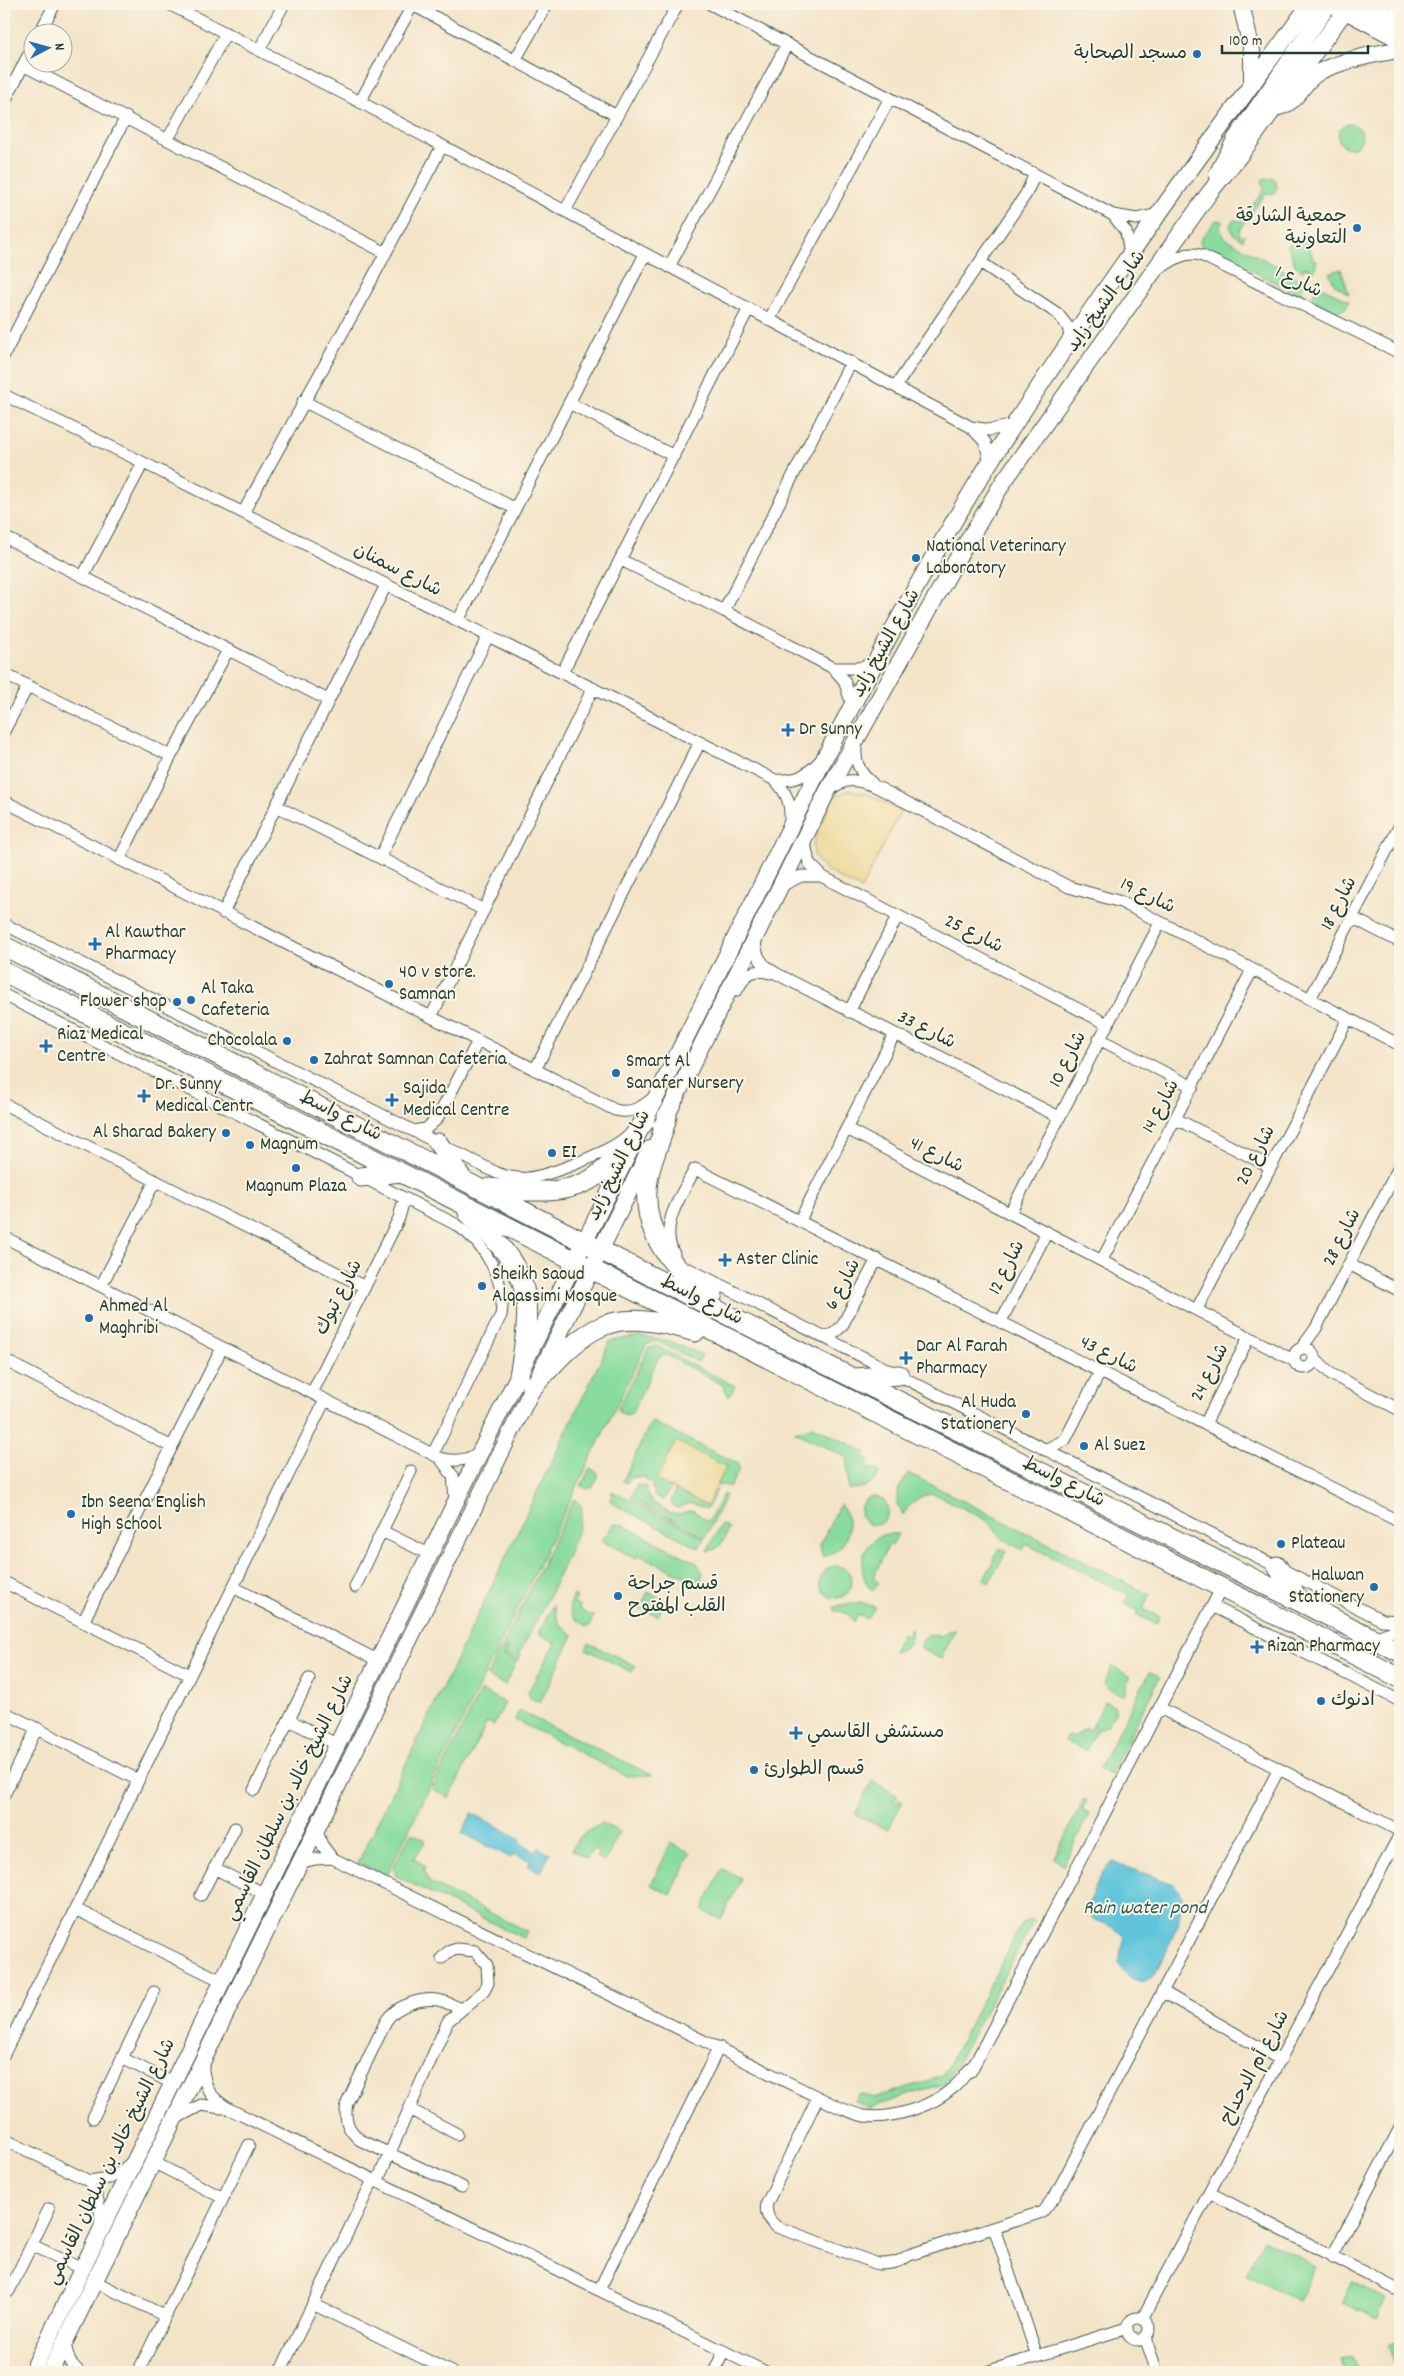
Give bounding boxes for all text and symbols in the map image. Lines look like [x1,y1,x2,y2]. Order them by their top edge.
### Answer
north arrow [22,22,72,72]
scale bar [1222,22,1368,54]
text: 100 m [1229,31,1262,53]
place label: مسجد الصحابة [1074,41,1187,68]
text: N [49,42,69,51]
marker: مسجد الصحابة [1191,48,1203,60]
place label: جمعية الشارقة التعاونية [1236,204,1347,253]
marker: جمعية الشارقة التعاونية [1351,222,1363,234]
street label: شارع الشيخ زايد [1061,245,1153,359]
street label: شارع 1 [1270,260,1326,306]
place label: National Veterinary Laboratory [926,534,1066,583]
street label: شارع سمنان [348,537,446,605]
marker: National Veterinary Laboratory [910,552,922,564]
street label: شارع الشيخ زايد [846,585,928,703]
place label: Dr Sunny [799,717,862,744]
marker: Dr Sunny [781,723,795,737]
street label: شارع 19 [1115,872,1179,922]
street label: شارع 18 [1315,872,1365,936]
street label: شارع 25 [939,909,1007,961]
place label: Al Kawthar Pharmacy [105,920,186,969]
marker: Al Kawthar Pharmacy [89,938,101,950]
place label: 40 v store. Samnan [399,960,476,1009]
place label: Al Taka Cafeteria [201,976,270,1025]
marker: 40 v store. Samnan [383,978,395,990]
place label: Flower shop [80,989,167,1016]
marker: Al Taka Cafeteria [185,994,197,1006]
marker: Flower shop [171,996,183,1008]
street label: شارع 33 [892,1005,960,1057]
place label: Riaz Medical Centre [57,1022,144,1071]
street label: شارع 10 [1043,1027,1095,1093]
place label: Chocolala [207,1028,278,1055]
marker: Chocolala [281,1035,293,1047]
marker: Riaz Medical Centre [39,1039,53,1053]
place label: Zahrat Samnan Cafeteria [324,1047,508,1074]
place label: Smart Al Sanafer Nursery [626,1049,743,1098]
marker: Zahrat Samnan Cafeteria [308,1054,320,1066]
marker: Smart Al Sanafer Nursery [610,1067,622,1079]
place label: Dr. Sunny Medical Centr [155,1072,253,1121]
street label: شارع 14 [1137,1075,1187,1139]
place label: Sajida Medical Centre [403,1076,509,1125]
street label: شارع واسط [294,1085,386,1149]
marker: Dr. Sunny Medical Centr [137,1089,151,1103]
marker: Sajida Medical Centre [385,1093,399,1107]
street label: شارع الشيخ زايد [581,1106,659,1226]
place label: Al Sharad Bakery [93,1120,216,1147]
street label: شارع 20 [1230,1121,1284,1191]
marker: Al Sharad Bakery [220,1127,232,1139]
street label: شارع 41 [904,1131,968,1181]
place label: Magnum [260,1132,318,1159]
marker: Magnum [244,1139,256,1151]
place label: EI [562,1140,577,1167]
marker: EI [546,1147,558,1159]
marker: Magnum Plaza [290,1162,302,1174]
place label: Magnum Plaza [246,1174,348,1201]
street label: شارع 28 [1317,1205,1369,1271]
street label: شارع 12 [983,1236,1033,1300]
place label: Aster Clinic [736,1247,818,1274]
marker: Aster Clinic [718,1253,732,1267]
street label: شارع 6 [819,1254,869,1316]
street label: شارع تبوك [309,1255,371,1341]
place label: Sheikh Saoud Alqassimi Mosque [492,1262,617,1311]
street label: شارع واسط [655,1269,747,1333]
marker: Sheikh Saoud Alqassimi Mosque [476,1280,488,1292]
place label: Ahmed Al Maghribi [99,1294,168,1343]
marker: Ahmed Al Maghribi [83,1312,95,1324]
street label: شارع 43 [1074,1330,1142,1382]
place label: Dar Al Farah Pharmacy [916,1334,1007,1383]
street label: شارع 24 [1185,1339,1237,1407]
marker: Dar Al Farah Pharmacy [900,1352,912,1364]
place label: Al Huda Stationery [941,1390,1017,1439]
marker: Al Huda Stationery [1020,1408,1032,1420]
place label: Al Suez [1094,1433,1145,1460]
marker: Al Suez [1078,1440,1090,1452]
street label: شارع واسط [1017,1451,1109,1515]
place label: Ibn Seena English High School [81,1490,206,1539]
marker: Ibn Seena English High School [65,1508,77,1520]
place label: Plateau [1291,1531,1346,1558]
marker: Plateau [1275,1538,1287,1550]
place label: Halwan Stationery [1289,1563,1364,1612]
place label: قسم جراحة القلب المفتوح [628,1572,726,1621]
marker: Halwan Stationery [1368,1581,1380,1593]
marker: قسم جراحة القلب المفتوح [612,1590,624,1602]
place label: Rizan Pharmacy [1267,1634,1380,1661]
marker: Rizan Pharmacy [1251,1641,1263,1653]
street label: شارع الشيخ خالد بن سلطان القاسمي [218,1670,362,1926]
place label: ادنوك [1331,1688,1375,1715]
marker: ادنوك [1315,1695,1327,1707]
place label: مستشفى القاسمي [807,1720,944,1747]
marker: مستشفى القاسمي [789,1726,803,1740]
place label: قسم الطوارئ [764,1757,865,1784]
marker: قسم الطوارئ [748,1764,760,1776]
water label: Rain water pond [1083,1895,1210,1923]
street label: شارع أم الدحداح [1214,2006,1298,2130]
street label: شارع الشيخ خالد بن سلطان القاسمي [40,2034,184,2290]

